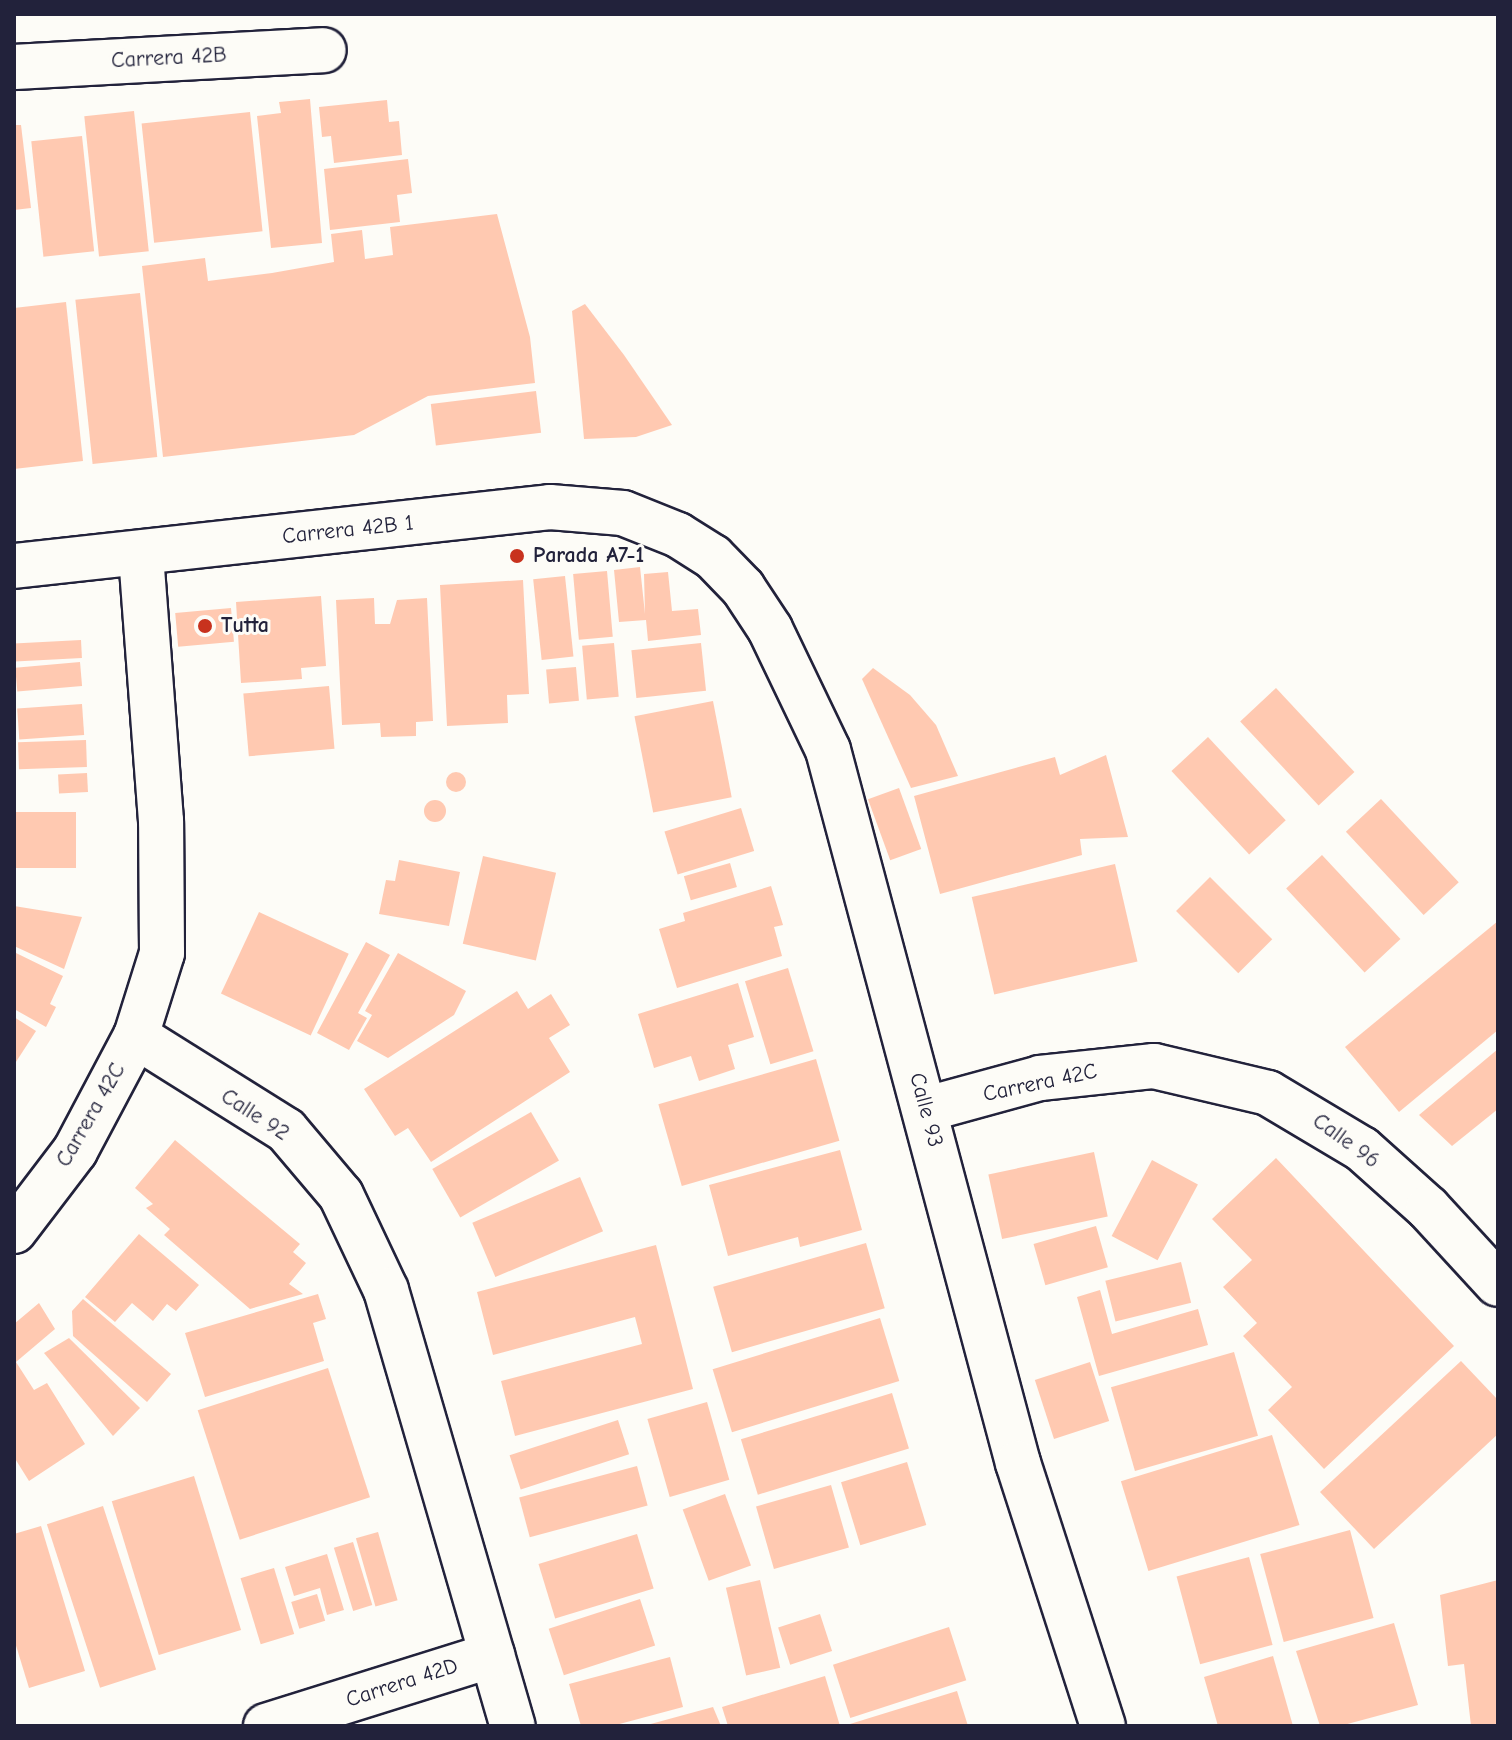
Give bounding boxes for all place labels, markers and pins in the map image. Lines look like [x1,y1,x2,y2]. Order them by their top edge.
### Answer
place label: Parada A7-1 [533,543,644,569]
marker: Parada A7-1 [508,547,526,565]
place label: Tutta [221,613,269,639]
marker: Tutta [196,617,214,635]

